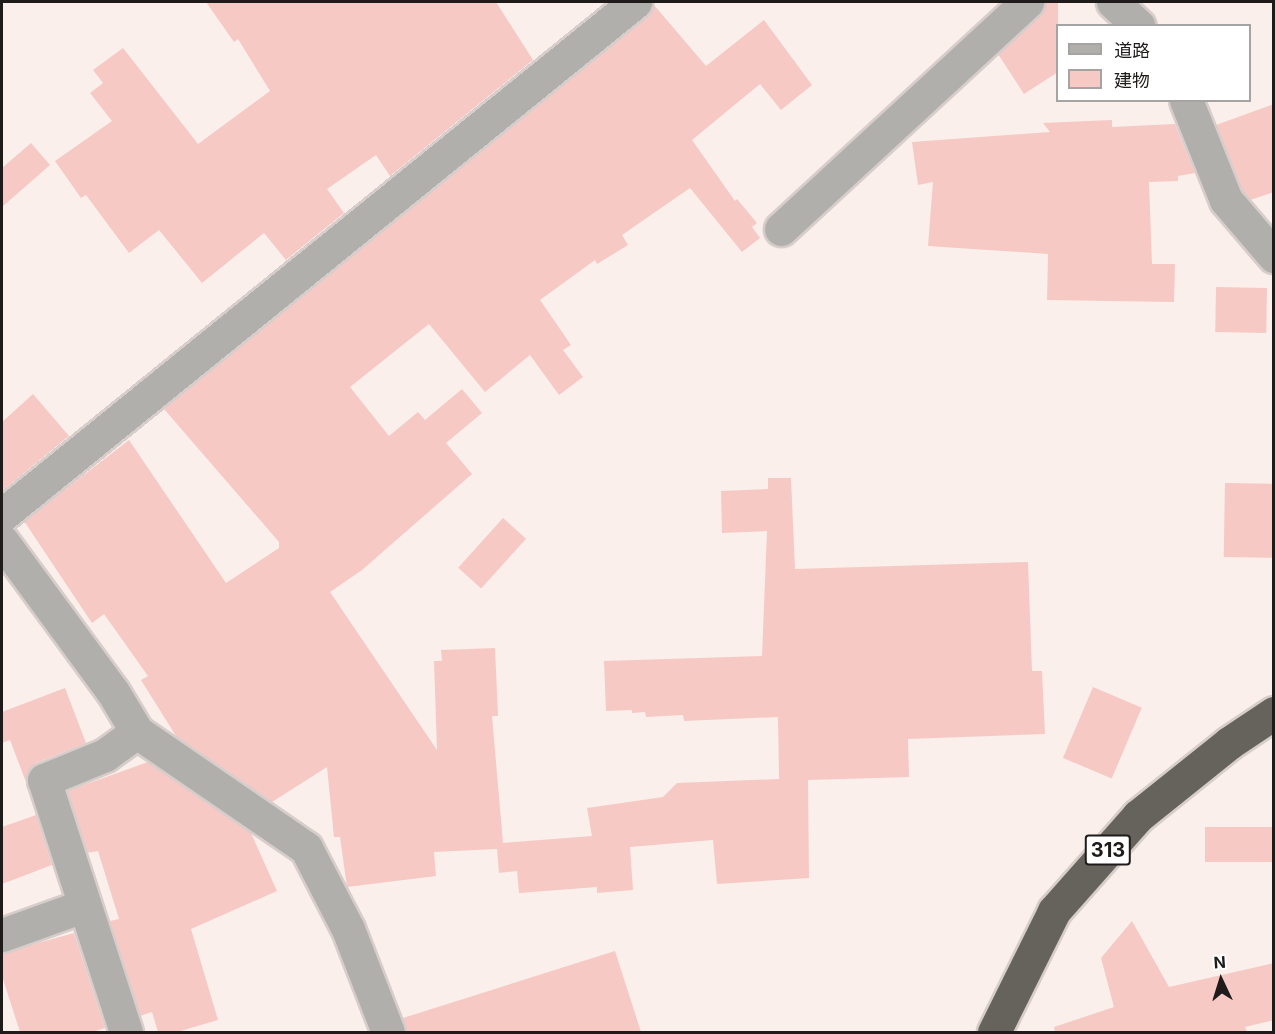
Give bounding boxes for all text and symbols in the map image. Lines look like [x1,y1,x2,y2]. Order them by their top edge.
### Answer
legend [1056,24,1251,102]
text: 道路 [1114,40,1150,61]
text: 建物 [1114,70,1150,91]
road number: 313 [1084,833,1132,867]
north arrow [1191,950,1251,1010]
text: N [1213,952,1227,972]

